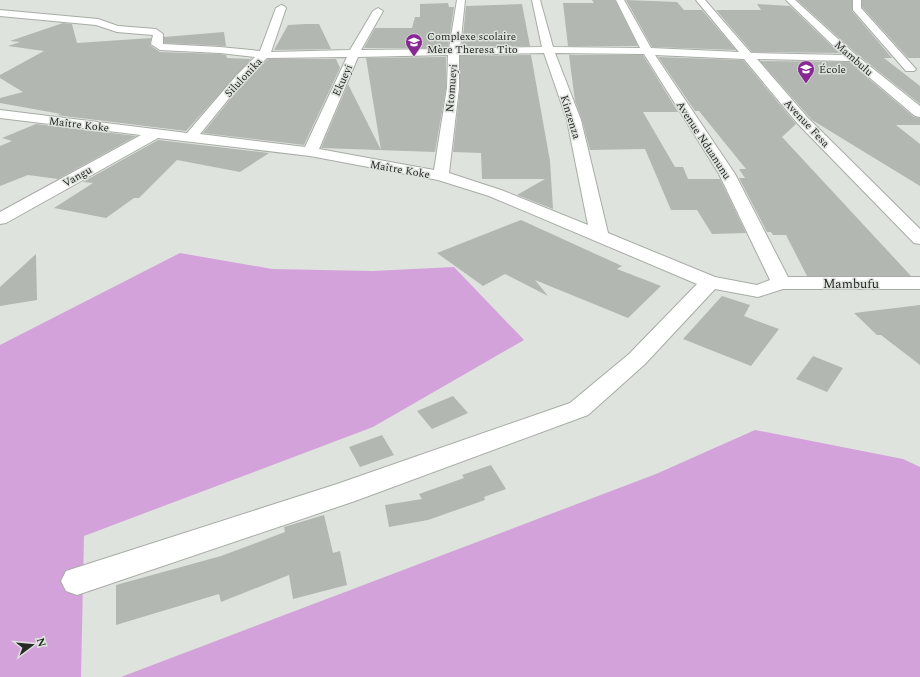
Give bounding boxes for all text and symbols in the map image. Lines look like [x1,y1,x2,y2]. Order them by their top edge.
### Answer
place label: Complexe scolaire Mère Theresa Tito [427,28,518,58]
school or university icon: Complexe scolaire Mère Theresa Tito [404,32,424,57]
street label: Mambulu [830,37,877,80]
street label: Silulonika [220,53,267,101]
school or university icon: École [796,59,816,84]
street label: Ekueyi [328,61,357,99]
place label: École [819,61,846,78]
street label: Ntomueyi [441,63,462,113]
street label: Kinzenza [556,93,585,142]
street label: Avenue Fesa [780,95,834,152]
street label: Avenue Nduanunu [672,98,735,183]
street label: Maître Koke [48,112,110,137]
street label: Maître Koke [369,156,431,183]
street label: Vangu [59,161,95,192]
street label: Mambufu [823,274,879,294]
north arrow [12,625,52,665]
text: N [32,636,51,649]

